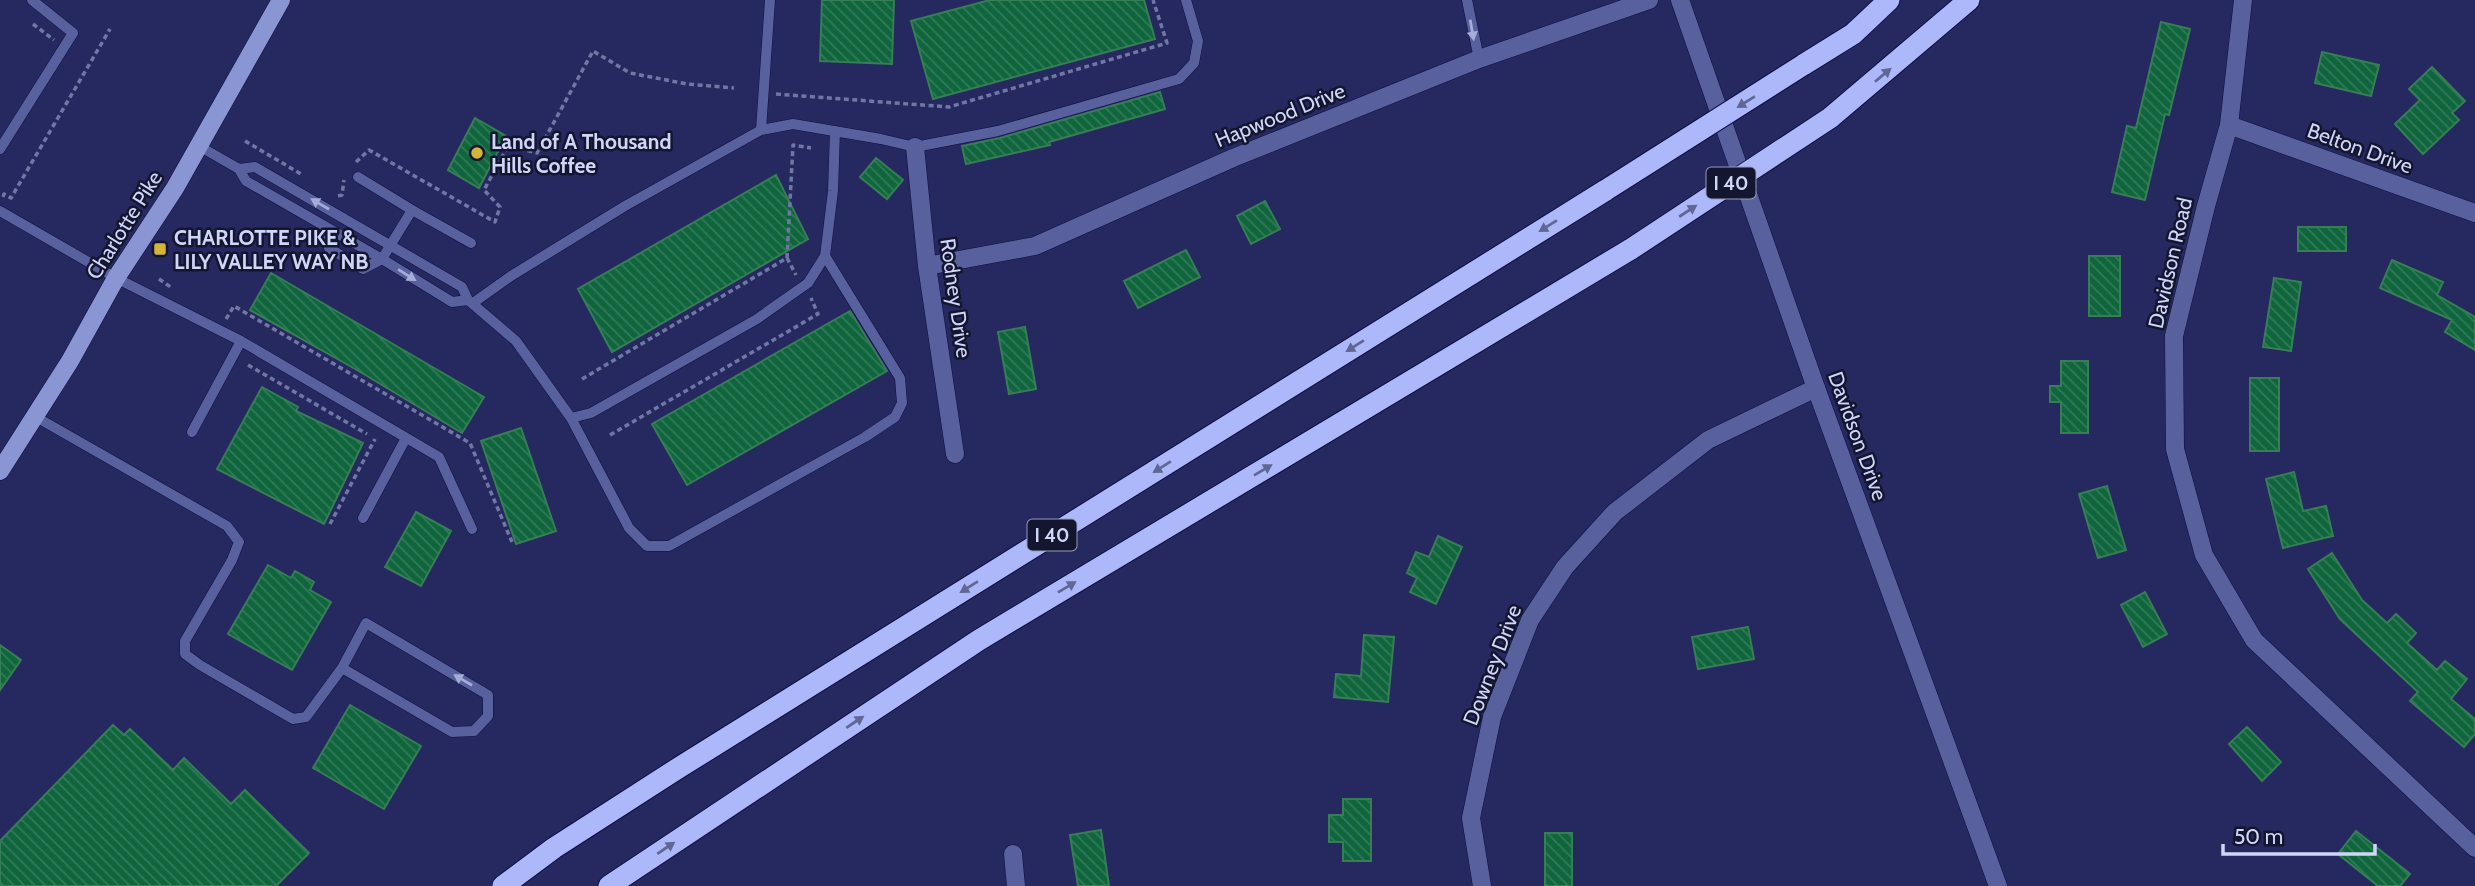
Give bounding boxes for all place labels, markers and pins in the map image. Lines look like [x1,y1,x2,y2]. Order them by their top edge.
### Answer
place label: Land of A Thousand Hills Coffee [491,129,671,178]
marker: Land of A Thousand Hills Coffee [469,145,485,161]
place label: CHARLOTTE PIKE & LILY VALLEY WAY NB [174,225,368,274]
marker: CHARLOTTE PIKE & LILY VALLEY WAY NB [152,241,168,257]

